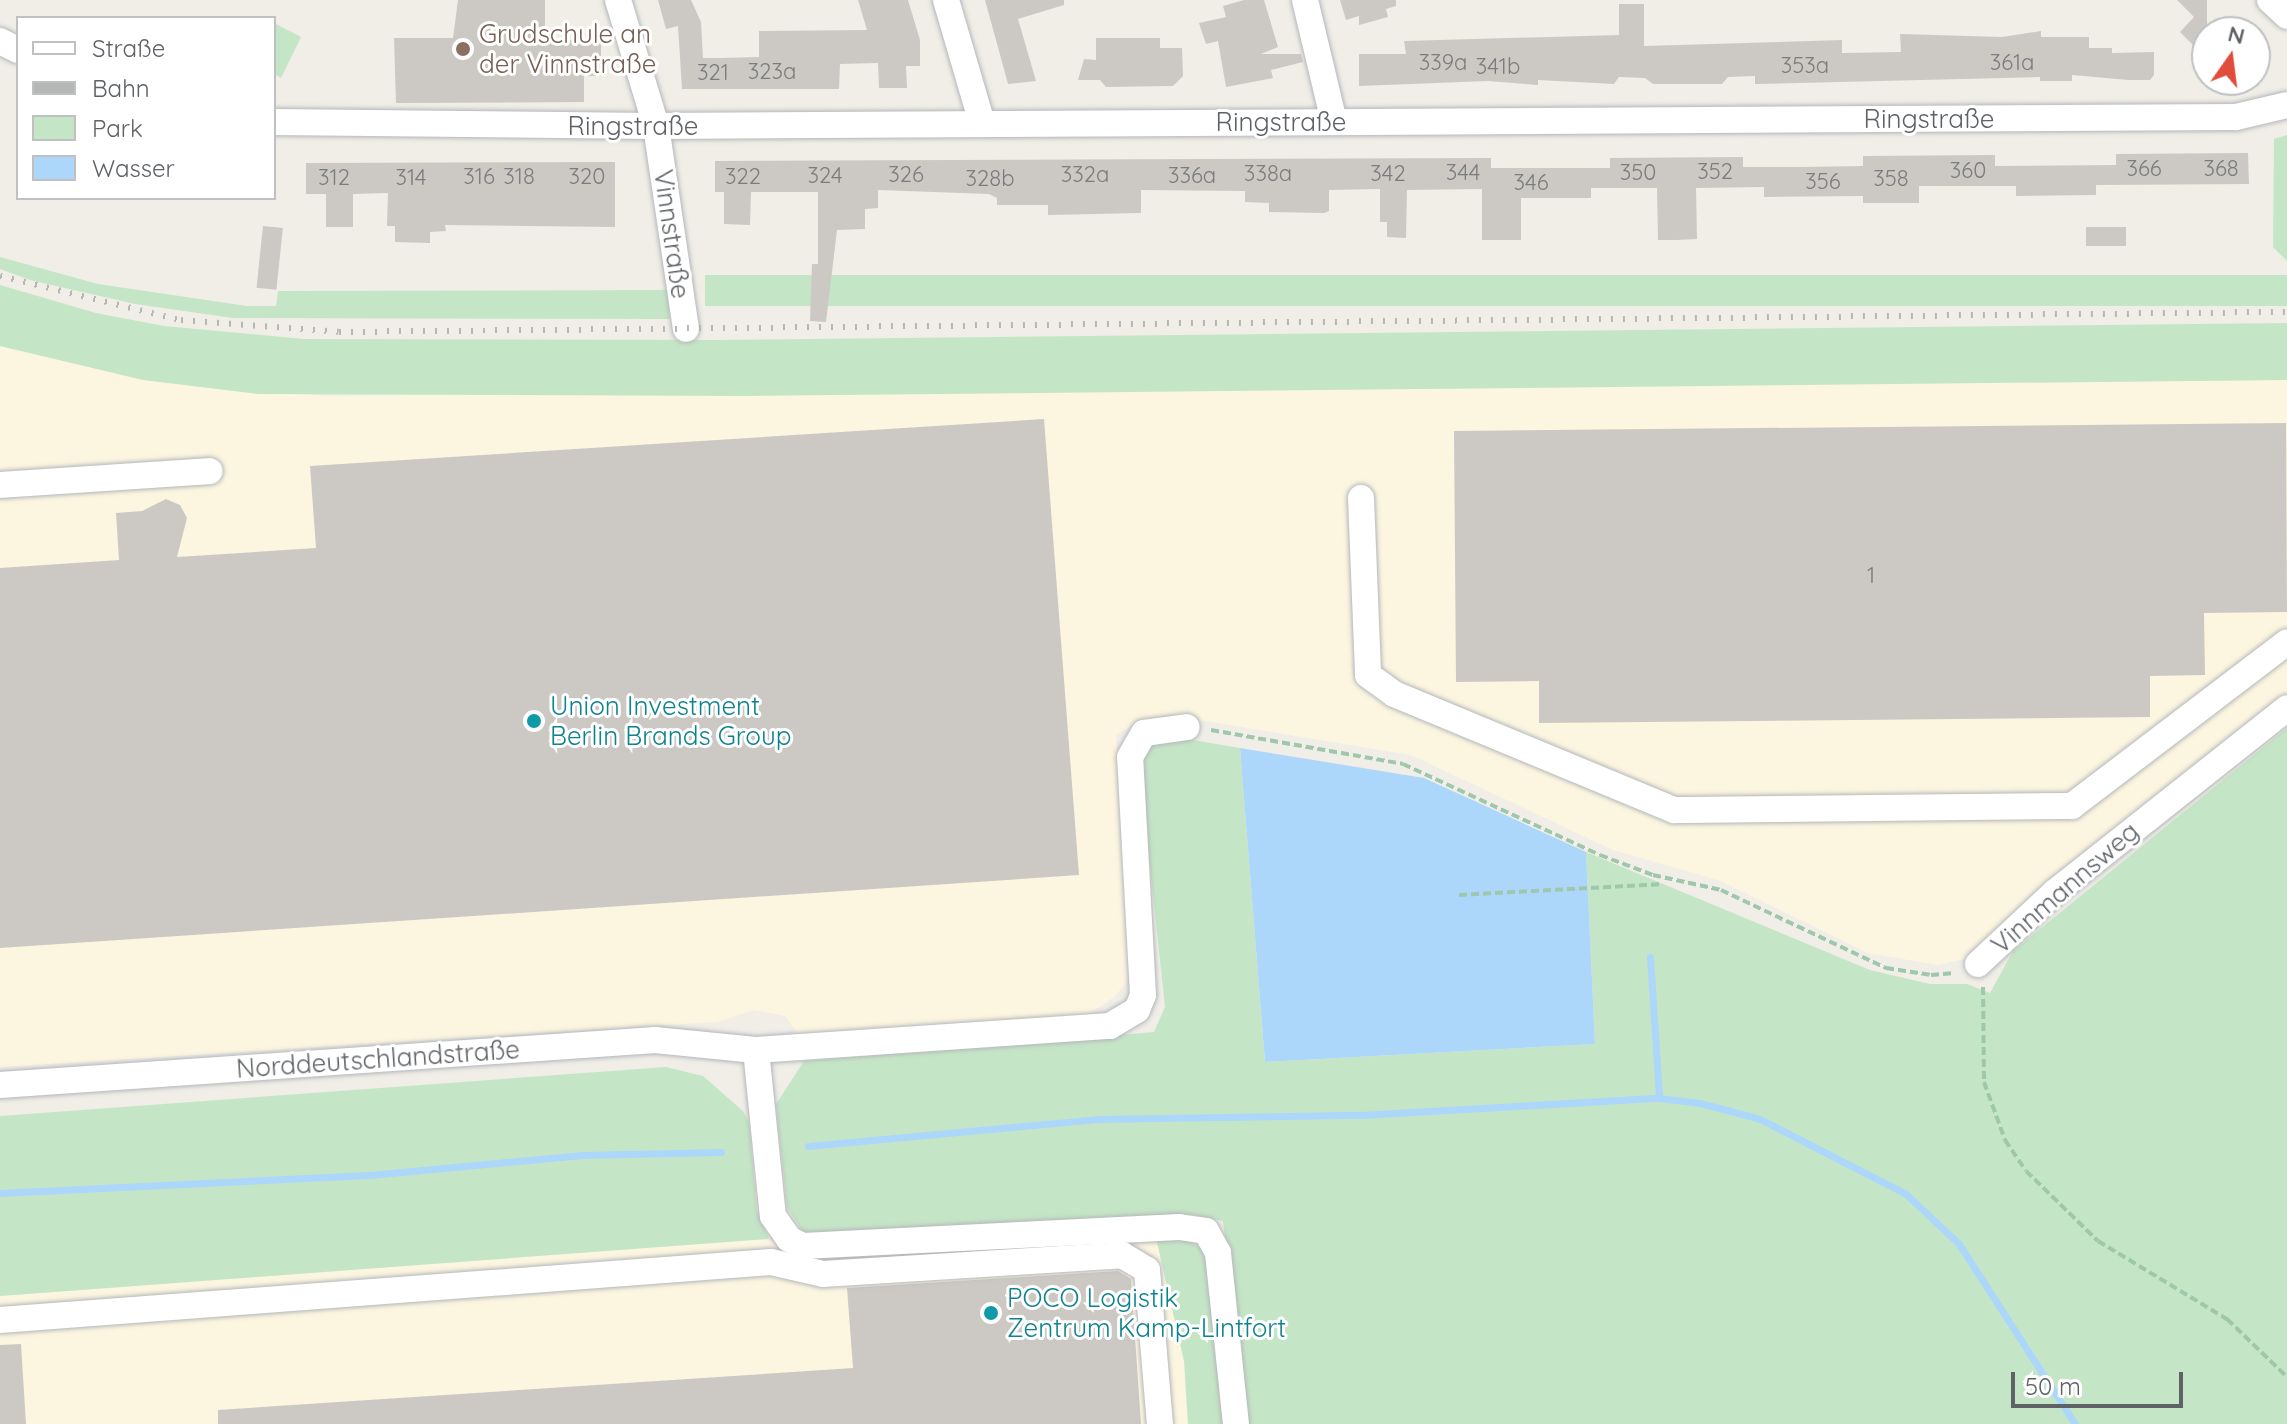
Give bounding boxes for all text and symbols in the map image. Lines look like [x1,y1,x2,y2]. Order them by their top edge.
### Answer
legend [16,16,276,200]
north arrow [2191,16,2271,96]
place label: Grudschule an der Vinnstraße [479,18,656,80]
text: N [2225,19,2248,50]
text: Straße [92,33,165,63]
marker: Grudschule an der Vinnstraße [454,40,472,58]
house number: 339a [1419,50,1467,76]
house number: 361a [1990,50,2034,76]
house number: 353a [1781,53,1829,79]
house number: 341b [1476,54,1520,80]
house number: 323a [748,59,796,85]
house number: 321 [697,60,729,86]
text: Bahn [92,73,150,103]
street label: Ringstraße [1864,103,1994,135]
street label: Ringstraße [1216,106,1346,138]
street label: Ringstraße [568,110,698,142]
text: Park [92,113,143,143]
text: Wasser [92,153,175,183]
house number: 366 [2126,156,2162,182]
house number: 368 [2203,156,2239,182]
house number: 360 [1950,158,1986,184]
house number: 352 [1697,159,1733,185]
house number: 344 [1446,160,1480,186]
house number: 350 [1620,160,1656,186]
house number: 338a [1244,161,1292,187]
house number: 342 [1370,161,1406,187]
house number: 326 [888,162,924,188]
house number: 332a [1061,162,1109,188]
house number: 324 [808,163,842,189]
house number: 336a [1168,163,1216,189]
house number: 316 [463,164,495,190]
house number: 318 [503,164,535,190]
house number: 320 [569,164,605,190]
house number: 322 [725,164,761,190]
house number: 312 [318,165,350,191]
house number: 314 [396,165,426,191]
house number: 328b [966,166,1014,192]
house number: 358 [1873,166,1909,192]
street label: Vinnstraße [648,168,696,300]
house number: 356 [1805,169,1841,195]
house number: 346 [1514,170,1548,196]
house number: 1 [1867,563,1875,589]
place label: Union Investment Berlin Brands Group [550,690,791,752]
marker: Union Investment Berlin Brands Group [525,712,543,730]
street label: Vinnmannsweg [1985,816,2145,960]
street label: Norddeutschlandstraße [235,1034,521,1084]
place label: POCO Logistik Zentrum Kamp-Lintfort [1007,1282,1286,1344]
marker: POCO Logistik Zentrum Kamp-Lintfort [982,1304,1000,1322]
scale bar [2015,1356,2187,1406]
text: 50 m [2025,1371,2081,1401]

